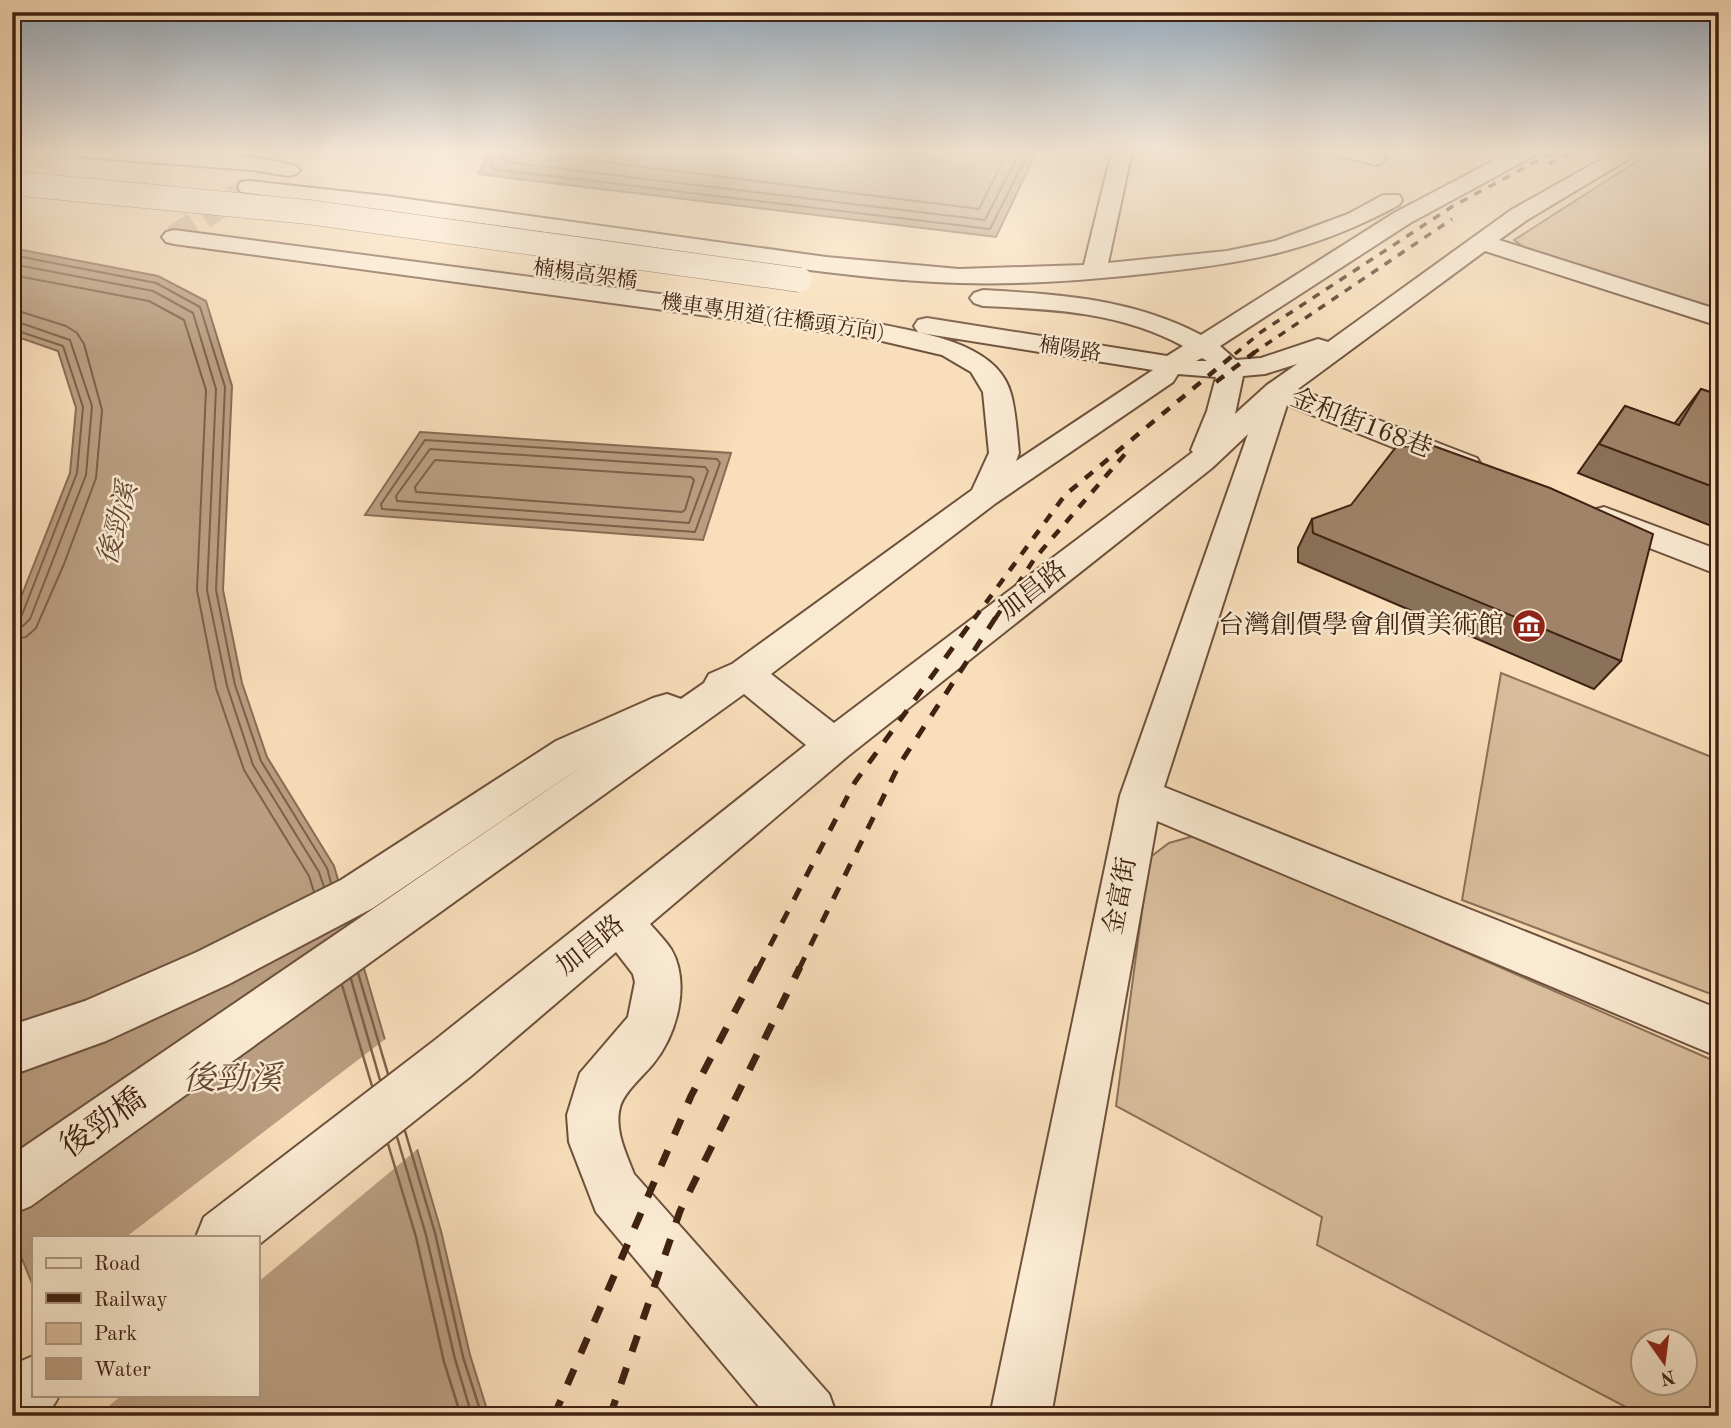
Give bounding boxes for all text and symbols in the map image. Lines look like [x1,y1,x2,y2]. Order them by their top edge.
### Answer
street label: 楠楊高架橋 [532,255,639,293]
street label: 機車專用道(往橋頭方向) [660,290,886,344]
street label: 楠陽路 [1037,333,1103,365]
street label: 金和街168巷 [1287,383,1436,463]
water label: 後勁溪 [92,476,144,568]
street label: 加昌路 [993,555,1072,625]
museum icon: 台灣創價學會創價美術館 [1510,607,1548,645]
place label: 台灣創價學會創價美術館 [1218,610,1504,639]
street label: 金富街 [1098,855,1141,937]
street label: 加昌路 [551,910,629,981]
water label: 後勁溪 [183,1061,285,1097]
street label: 後勁橋 [54,1081,153,1165]
legend [32,1236,259,1396]
text: Road [94,1254,141,1275]
text: Railway [94,1290,168,1311]
text: Park [94,1324,137,1345]
north arrow [1630,1326,1700,1396]
text: Water [94,1360,151,1381]
text: N [1658,1365,1677,1387]

